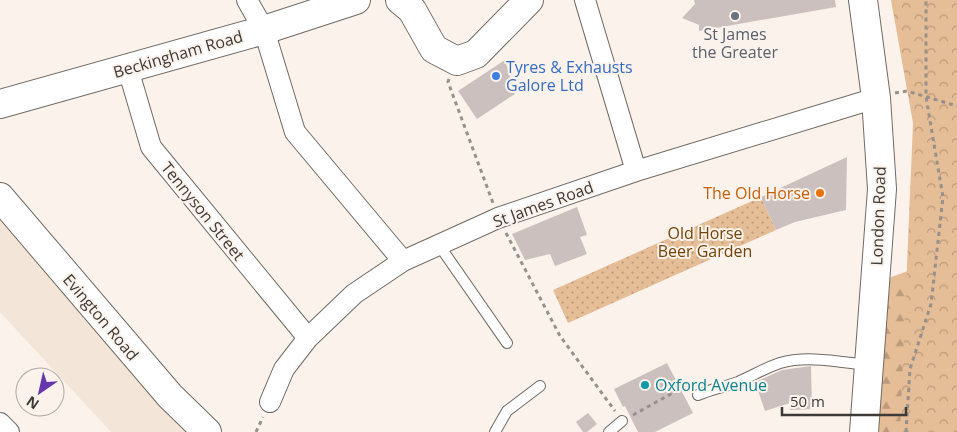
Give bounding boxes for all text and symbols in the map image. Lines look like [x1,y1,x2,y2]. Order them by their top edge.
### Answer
marker: St James the Greater [729,10,741,22]
place label: St James the Greater [692,23,778,63]
street label: Beckingham Road [111,25,245,83]
place label: Tyres & Exhausts Galore Ltd [506,56,633,96]
marker: Tyres & Exhausts Galore Ltd [490,70,502,82]
street label: Tennyson Street [156,157,250,265]
street label: London Road [865,166,891,266]
street label: St James Road [490,176,596,232]
place label: The Old Horse [703,182,810,204]
marker: The Old Horse [814,187,826,199]
park label: Old Horse Beer Garden [658,222,752,262]
street label: Evington Road [58,269,144,365]
north arrow [15,367,65,417]
place label: Oxford Avenue [655,374,767,396]
marker: Oxford Avenue [639,379,651,391]
scale bar [782,384,906,416]
text: 50 m [790,391,825,411]
text: N [22,392,42,414]

